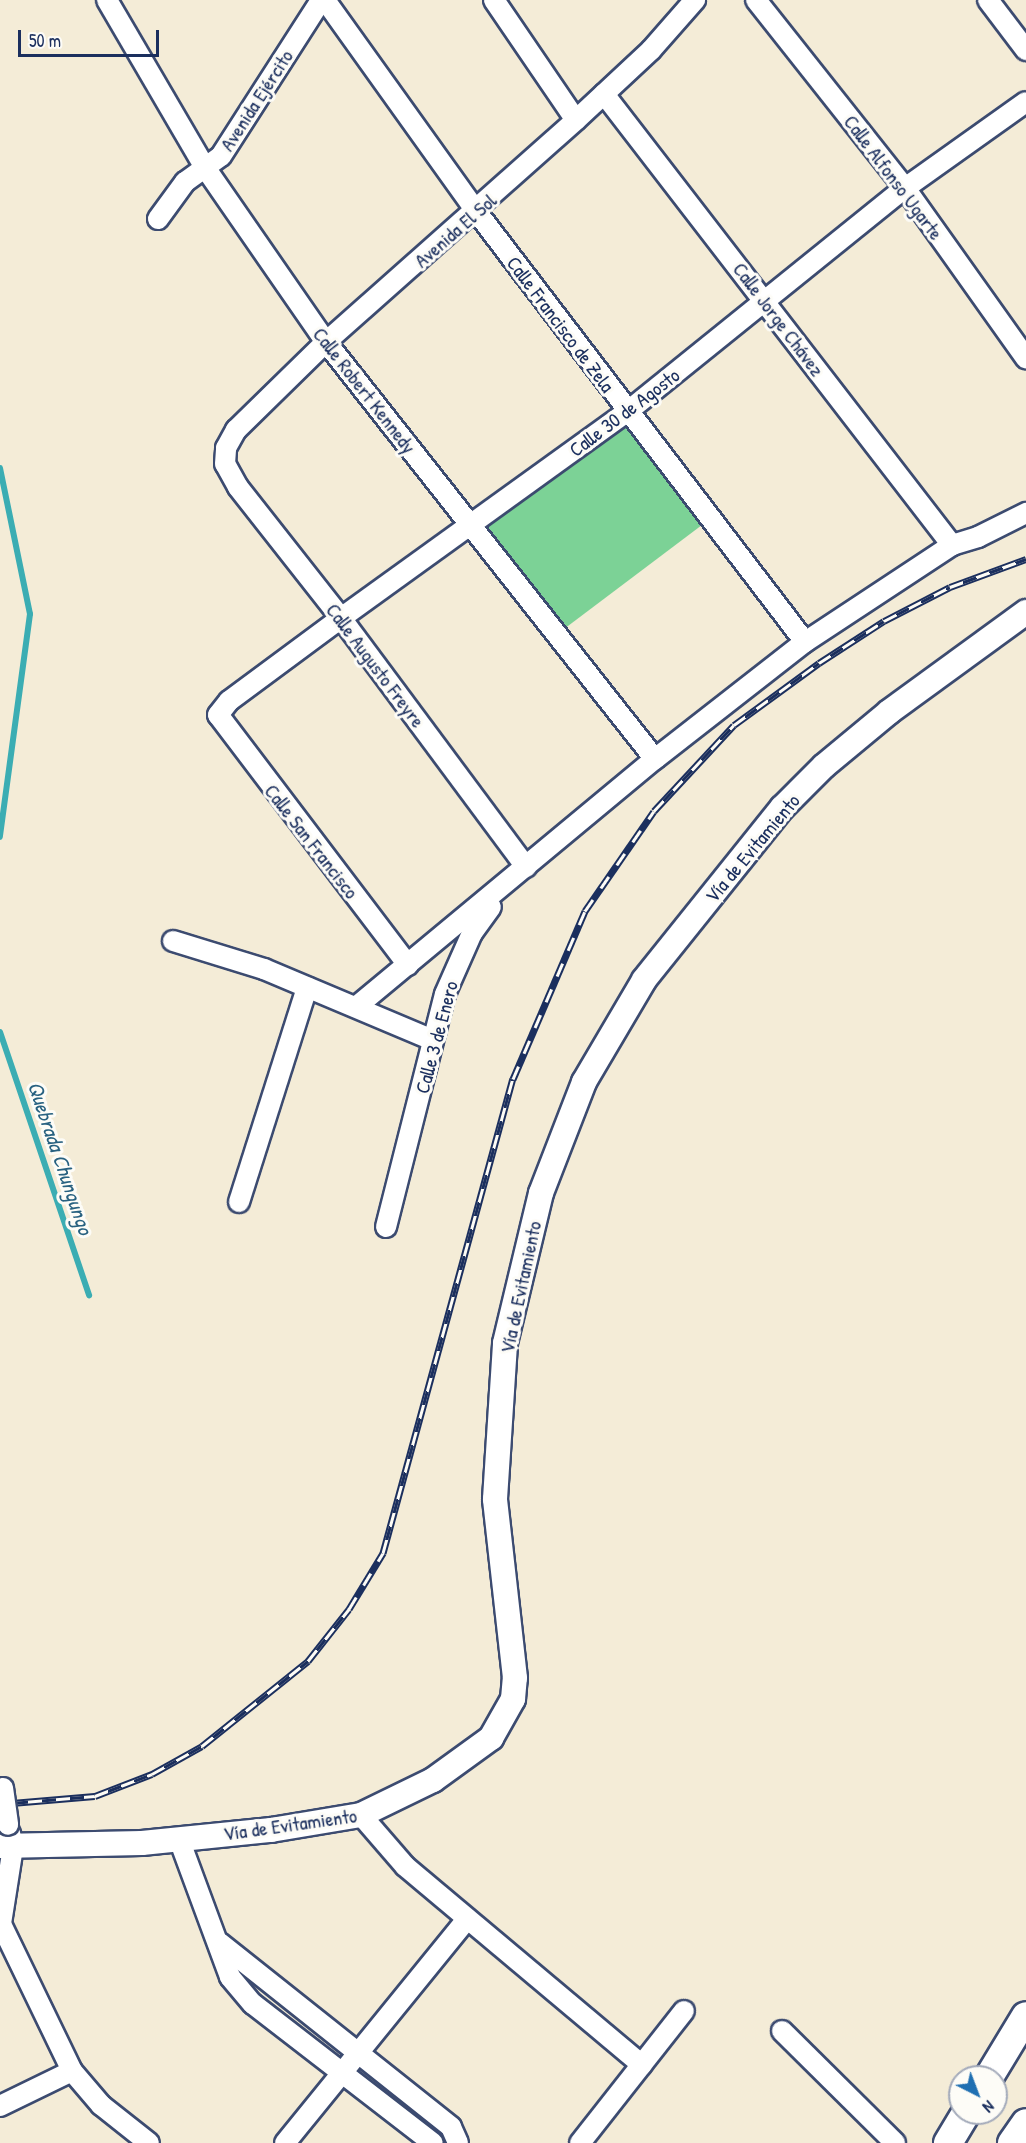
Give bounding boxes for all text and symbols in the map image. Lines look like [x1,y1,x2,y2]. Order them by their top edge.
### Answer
scale bar [21,18,162,56]
text: 50 m [29,28,61,53]
street label: Avenida Ejército [214,45,298,155]
street label: Calle Alfonso Ugarte [839,110,949,244]
street label: Avenida El Sol [409,188,501,272]
street label: Calle Francisco de Zela [502,251,620,397]
street label: Calle Jorge Chávez [728,257,830,381]
street label: Calle Robert Kennedy [308,322,422,458]
street label: Calle 30 de Agosto [564,363,684,461]
street label: Calle Augusto Freyre [322,598,430,732]
street label: Calle San Francisco [260,779,364,903]
street label: Vía de Evitamiento [700,789,804,907]
street label: Calle 3 de Enero [409,978,463,1096]
water label: Quebrada Chungungo [22,1078,98,1238]
street label: Vía de Evitamiento [494,1219,546,1355]
street label: Vía de Evitamiento [222,1803,358,1845]
north arrow [948,2065,1008,2125]
text: N [978,2096,999,2118]

